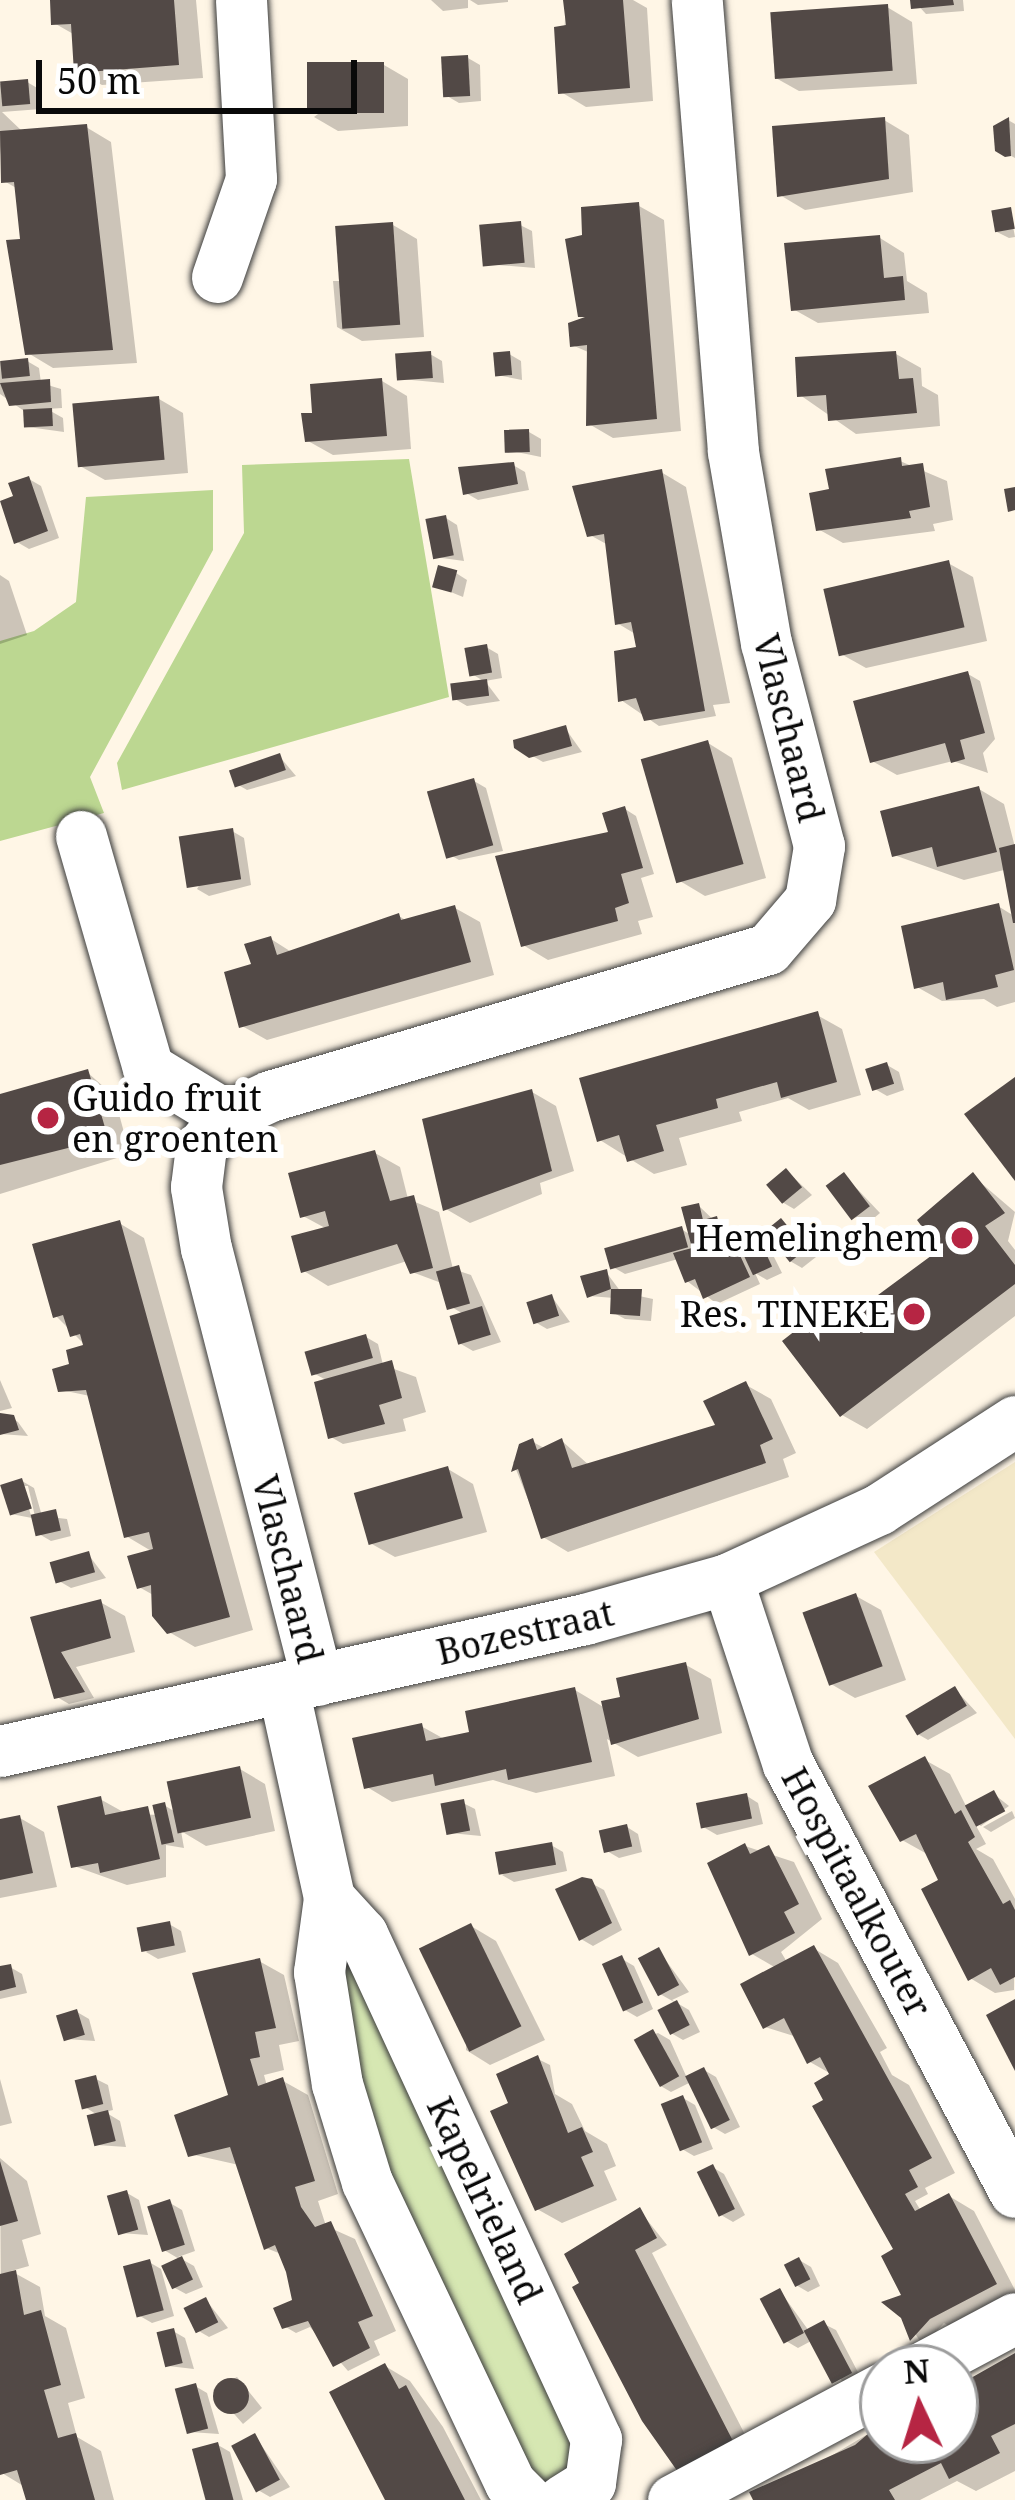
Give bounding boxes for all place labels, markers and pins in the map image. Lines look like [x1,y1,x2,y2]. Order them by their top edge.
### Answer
place label: Guido fruit en groenten [72,1075,279,1160]
marker: Guido fruit en groenten [35,1105,61,1131]
place label: Hemelinghem [696,1216,938,1260]
marker: Hemelinghem [949,1225,975,1251]
place label: Res. TINEKE [680,1292,890,1336]
marker: Res. TINEKE [901,1301,927,1327]

